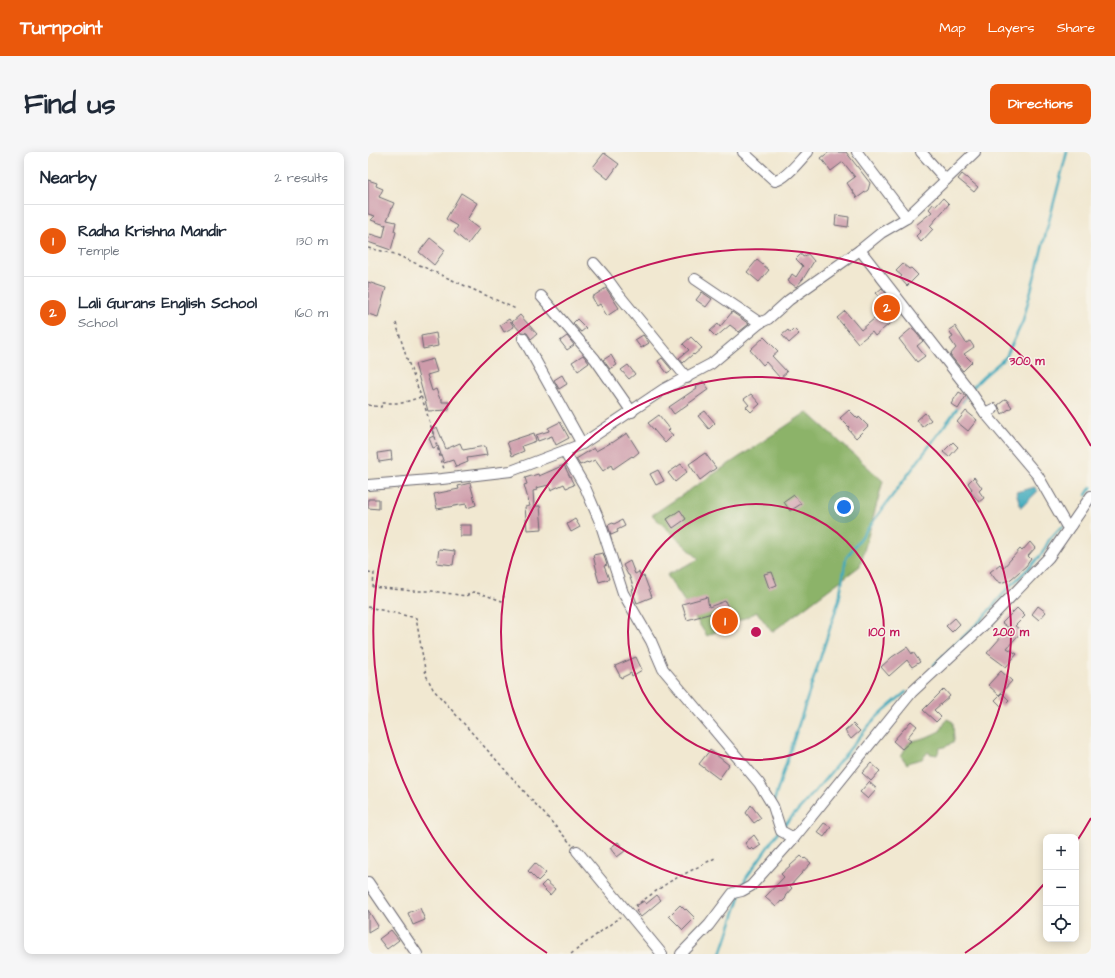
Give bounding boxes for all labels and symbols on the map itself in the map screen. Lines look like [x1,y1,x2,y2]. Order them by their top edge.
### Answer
pin: 2 [874,293,900,323]
text: 300 m [1008,353,1045,370]
your location [834,497,854,517]
pin: 1 [712,606,738,636]
text: 100 m [869,624,900,641]
text: 200 m [992,624,1030,641]
centre of rings [749,625,763,639]

